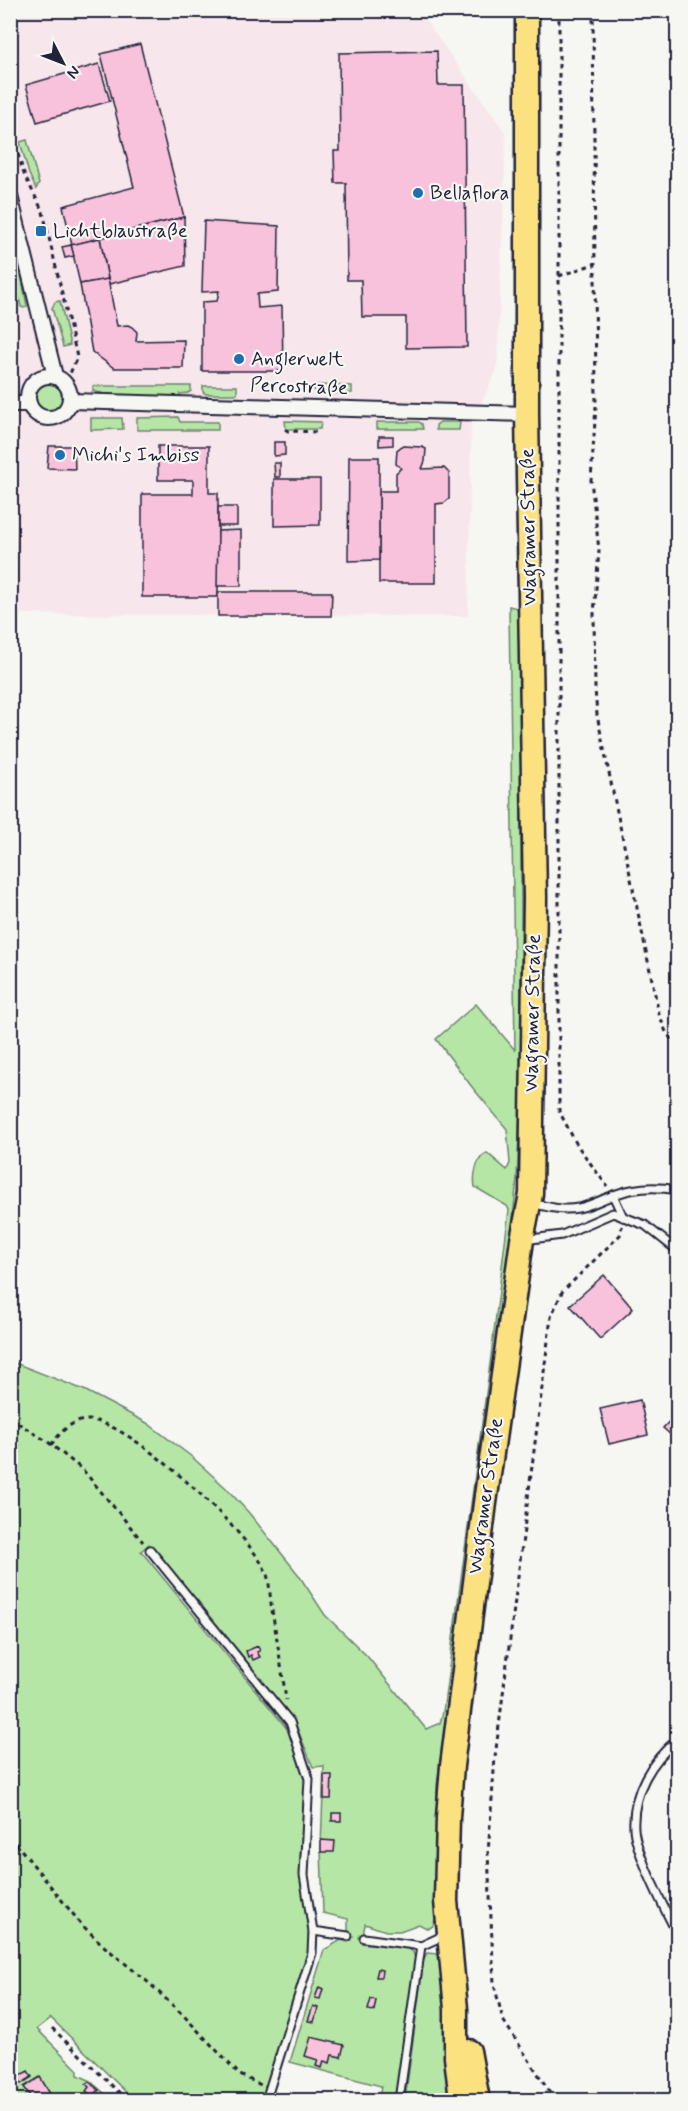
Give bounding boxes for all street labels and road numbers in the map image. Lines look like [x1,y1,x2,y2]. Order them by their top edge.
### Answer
street label: Percostraße [250,372,348,402]
street label: Wagramer Straße [514,448,546,606]
street label: Wagramer Straße [518,934,550,1092]
street label: Wagramer Straße [462,1416,512,1576]

